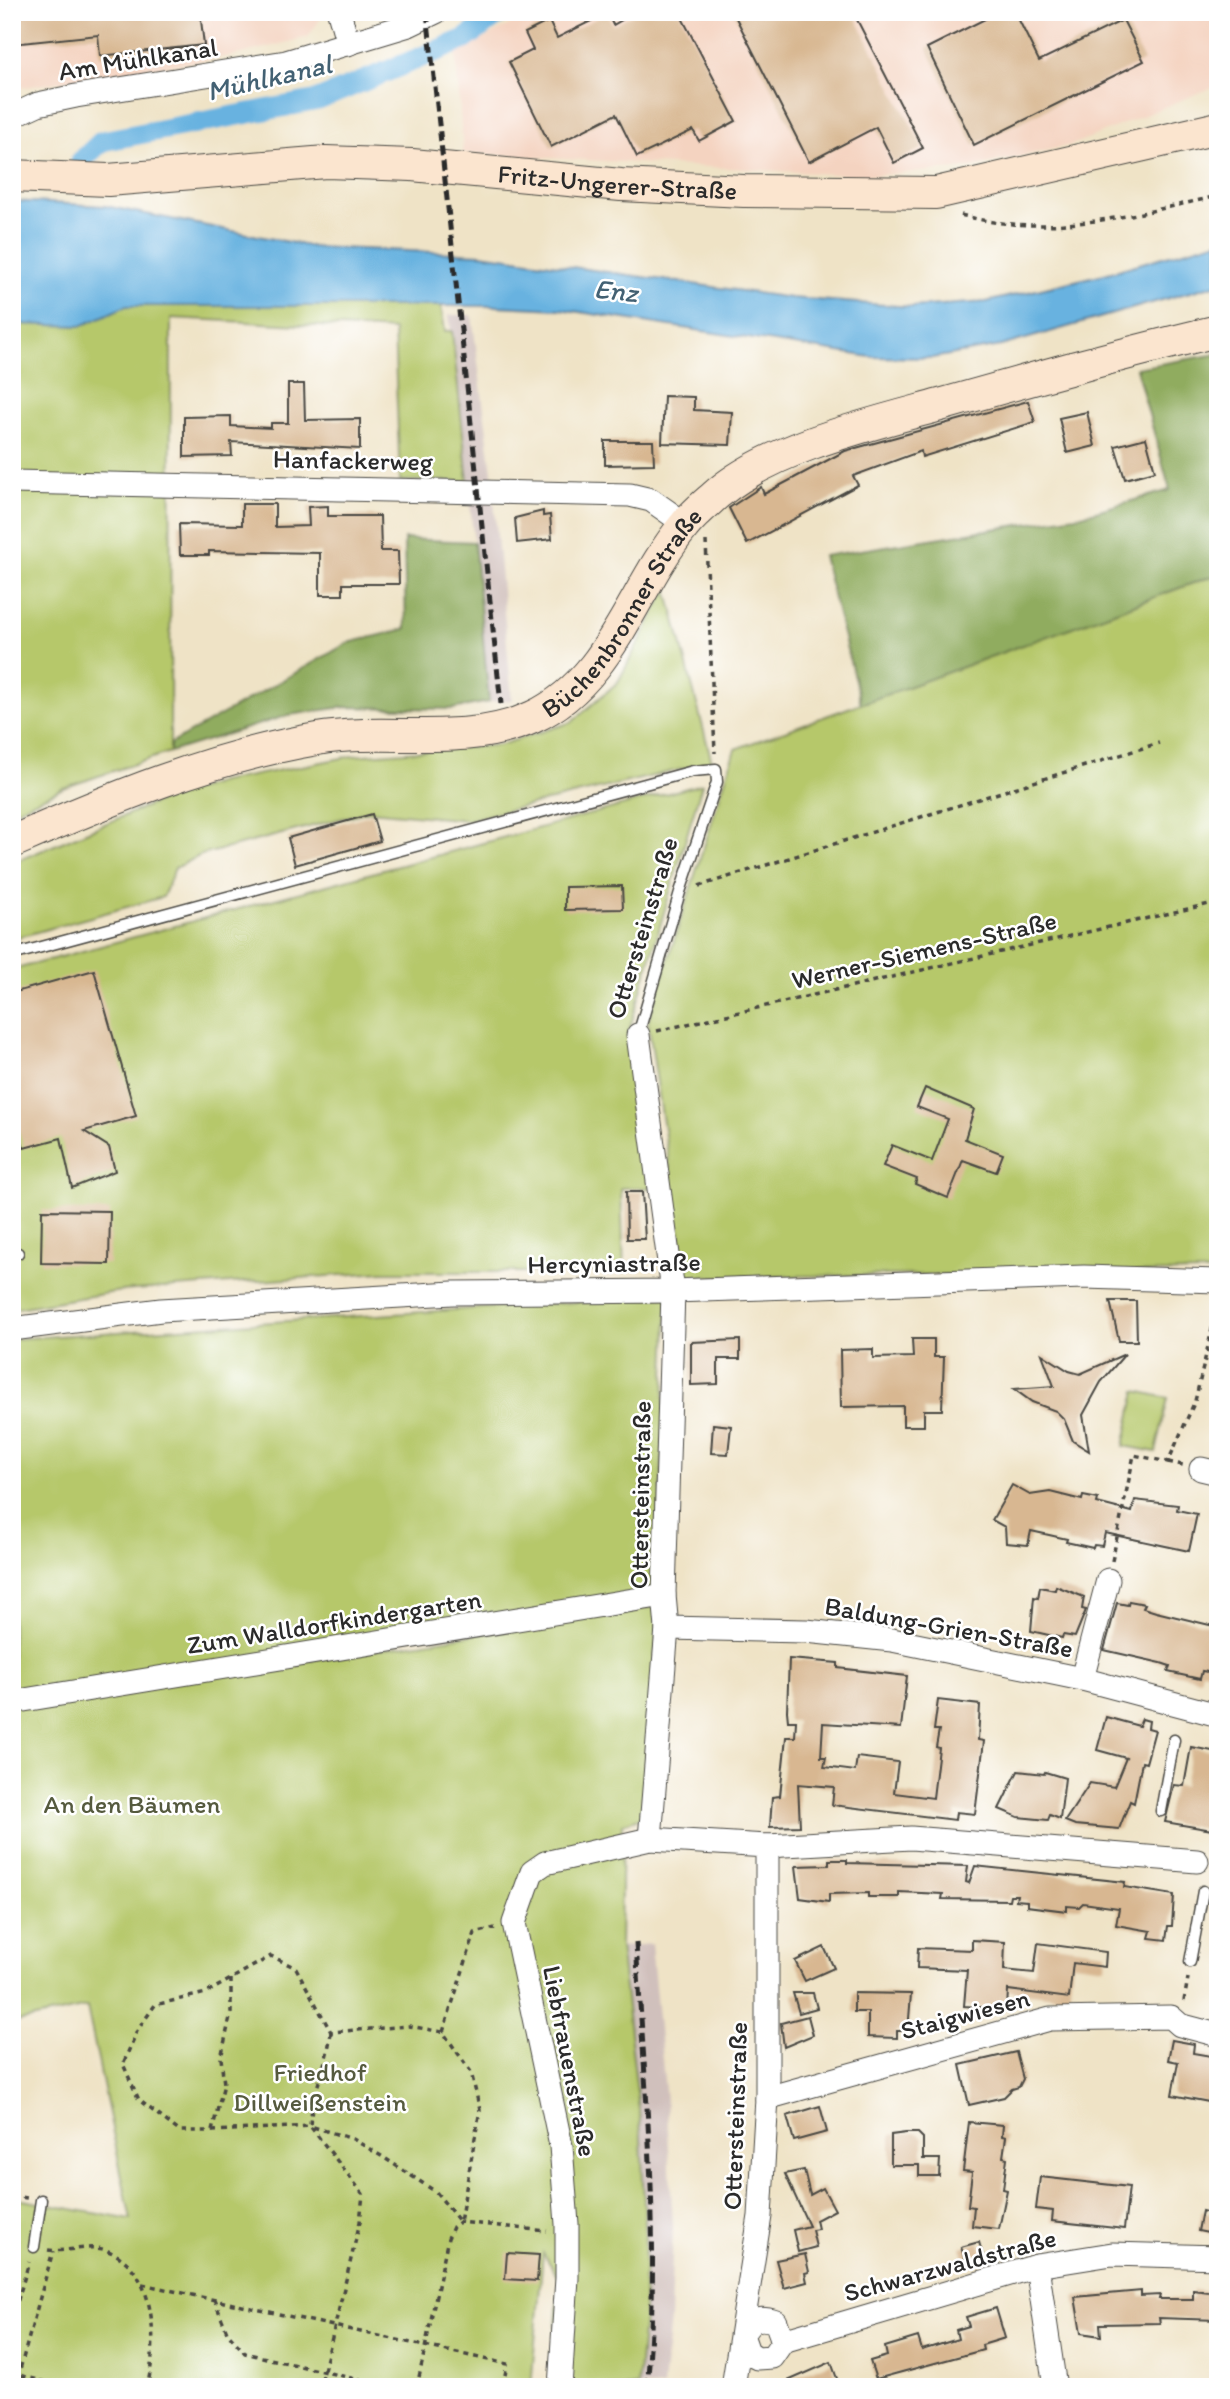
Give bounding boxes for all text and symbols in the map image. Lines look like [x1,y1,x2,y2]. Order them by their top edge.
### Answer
street label: Am Mühlkanal [56,31,220,87]
water label: Mühlkanal [203,46,337,108]
street label: Fritz-Ungerer-Straße [496,157,738,207]
water label: Enz [592,271,642,309]
street label: Hanfackerweg [273,443,434,477]
street label: Büchenbronner Straße [535,500,709,725]
street label: Ottersteinstraße [599,833,685,1023]
street label: Werner-Siemens-Straße [788,904,1060,996]
street label: Hercyniastraße [527,1245,701,1281]
street label: Ottersteinstraße [622,1400,658,1590]
street label: Zum Walldorfkindergarten [184,1583,484,1661]
street label: Baldung-Grien-Straße [822,1589,1076,1665]
park label: An den Bäumen [44,1788,221,1820]
street label: Liebfrauenstraße [536,1963,604,2159]
street label: Staigwiesen [897,1981,1033,2047]
street label: Ottersteinstraße [716,2021,754,2211]
park label: Friedhof Dillweißenstein [233,2056,407,2118]
street label: Schwarzwaldstraße [840,2221,1060,2309]

